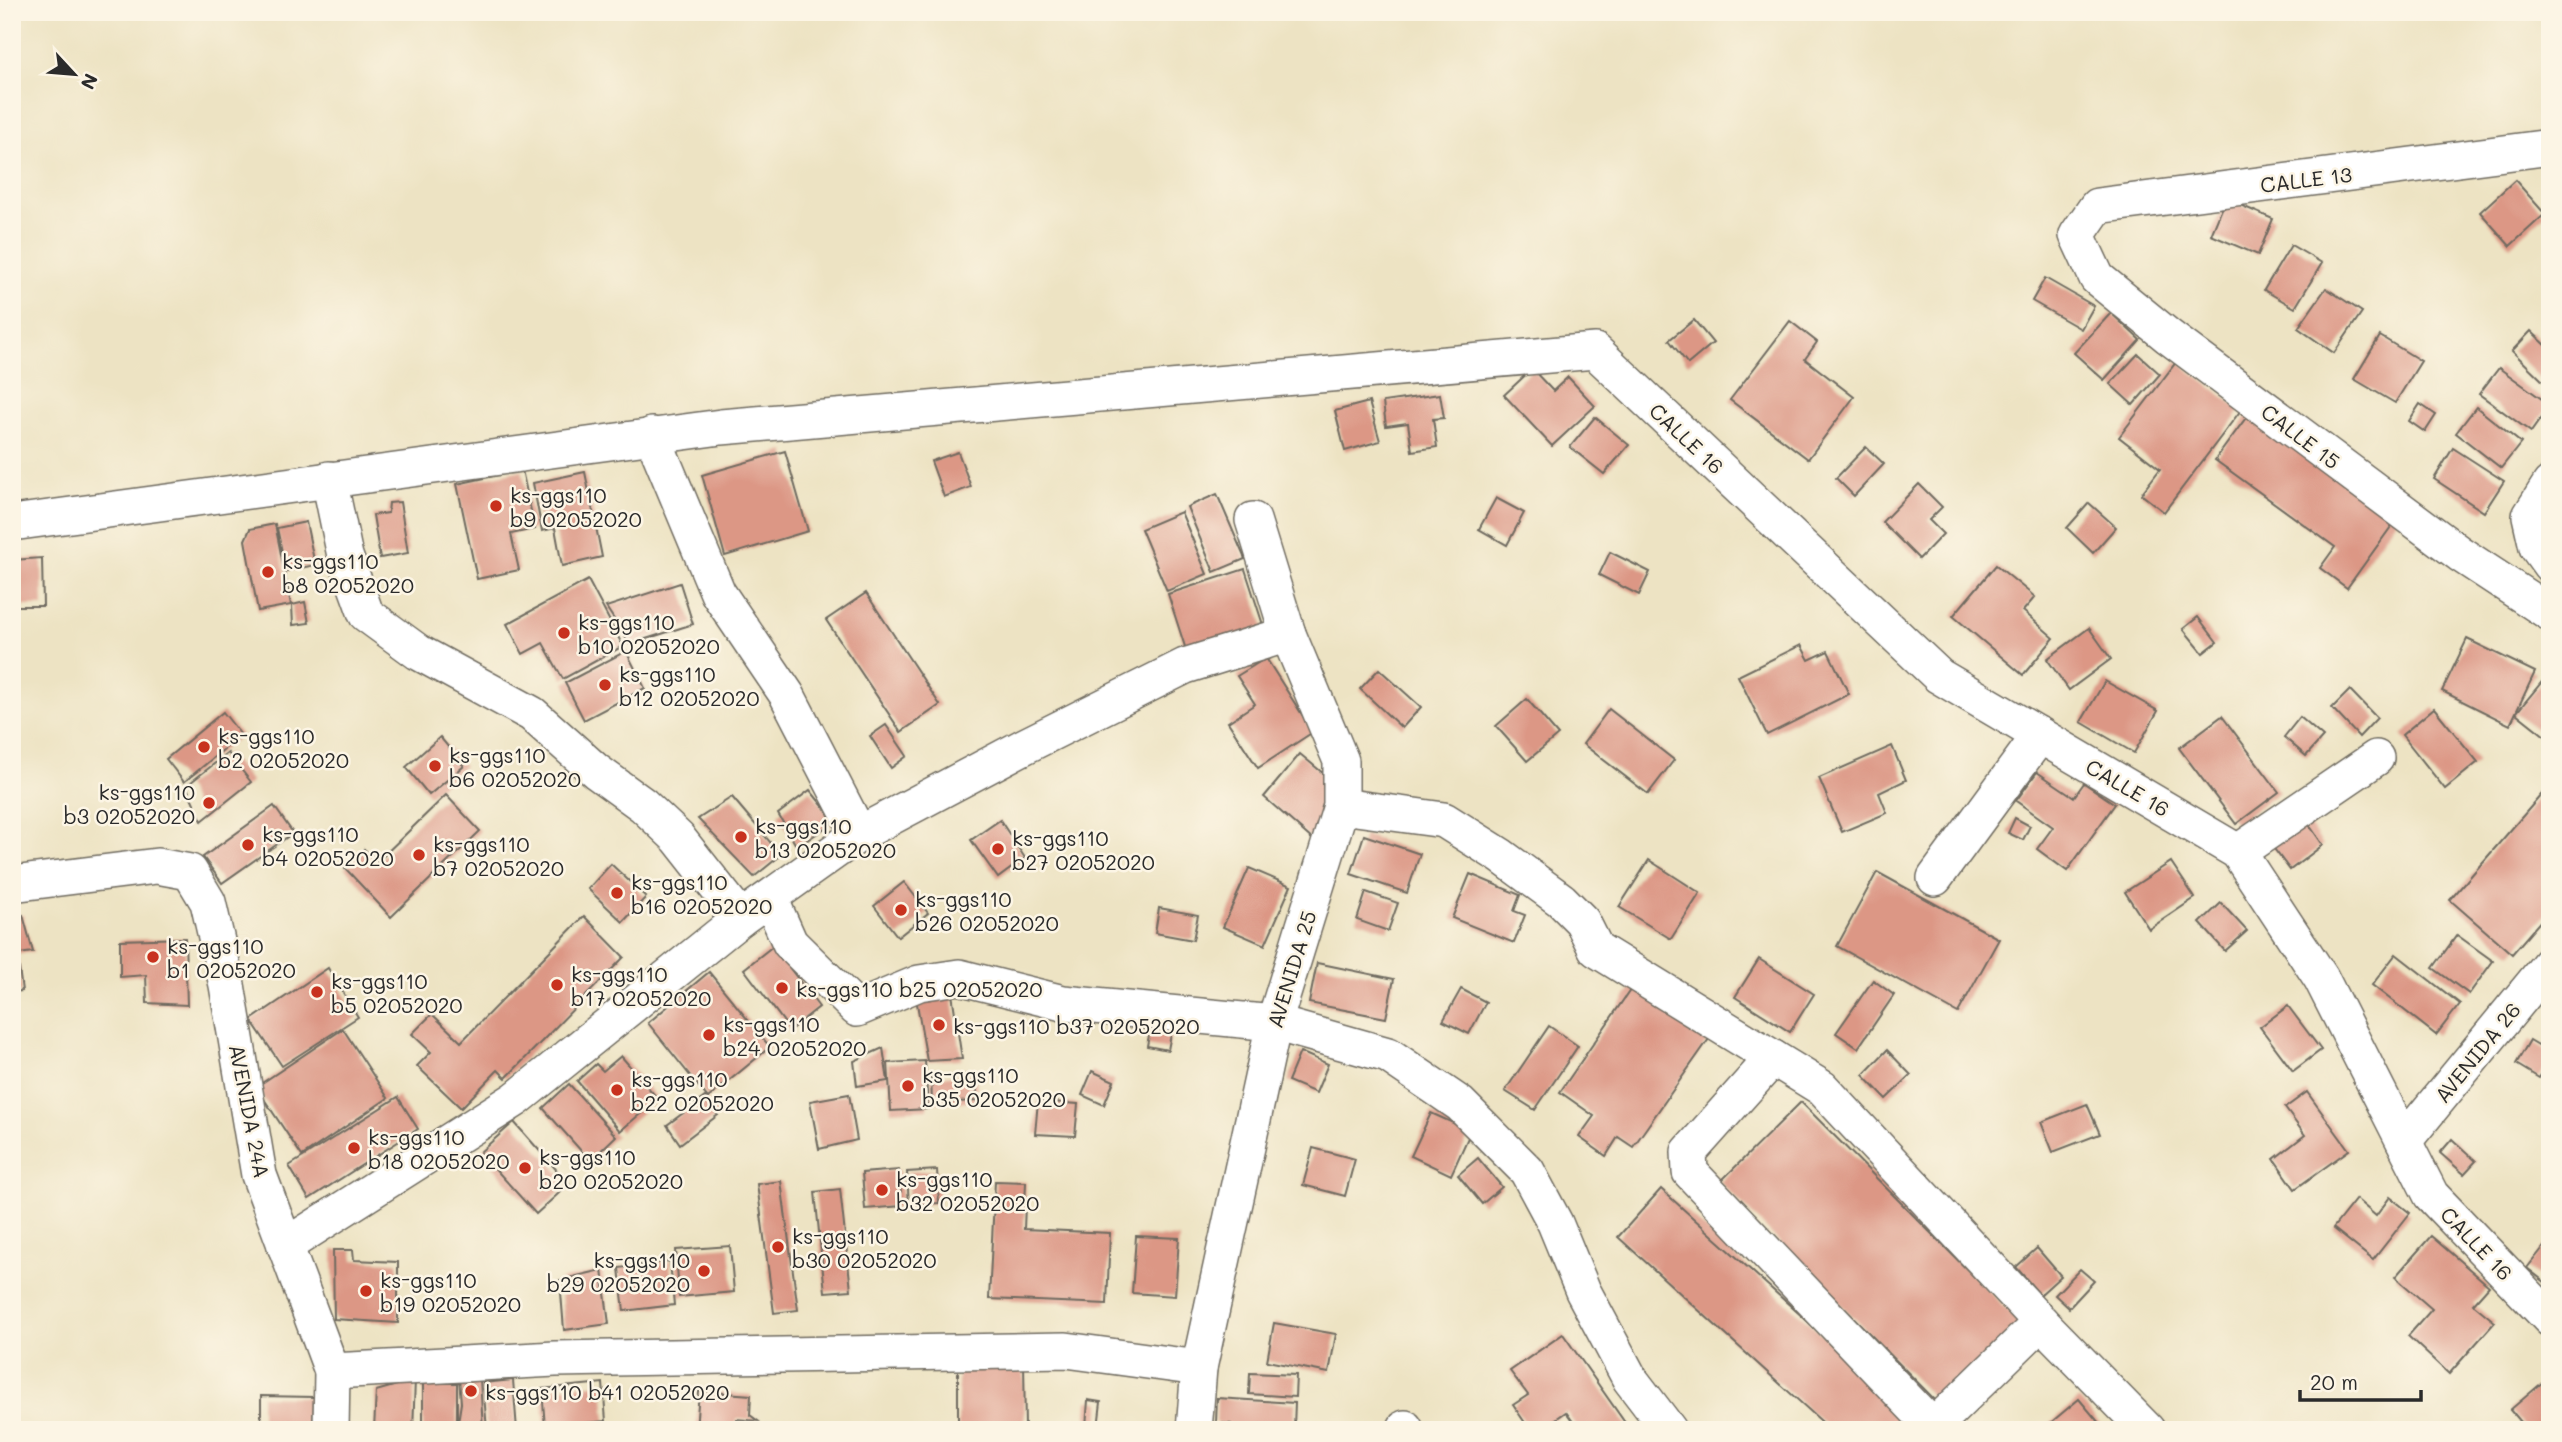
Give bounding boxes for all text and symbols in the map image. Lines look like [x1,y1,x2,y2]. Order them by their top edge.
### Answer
north arrow [38,38,108,108]
text: N [75,70,104,94]
street label: CALLE 13 [2259,160,2353,198]
street label: CALLE 16 [1644,397,1730,479]
street label: CALLE 15 [2256,398,2346,474]
place label: ks-ggs110 b9 02052020 [510,481,642,532]
marker: ks-ggs110 b9 02052020 [488,498,504,514]
place label: ks-ggs110 b8 02052020 [282,547,414,598]
marker: ks-ggs110 b8 02052020 [260,564,276,580]
place label: ks-ggs110 b10 02052020 [578,608,720,659]
marker: ks-ggs110 b10 02052020 [556,625,572,641]
place label: ks-ggs110 b12 02052020 [619,660,759,711]
marker: ks-ggs110 b12 02052020 [597,677,613,693]
place label: ks-ggs110 b2 02052020 [218,722,349,773]
marker: ks-ggs110 b2 02052020 [196,739,212,755]
place label: ks-ggs110 b6 02052020 [449,741,581,792]
street label: CALLE 16 [2081,752,2175,822]
marker: ks-ggs110 b6 02052020 [427,758,443,774]
place label: ks-ggs110 b3 02052020 [63,778,195,829]
marker: ks-ggs110 b3 02052020 [201,795,217,811]
place label: ks-ggs110 b13 02052020 [755,812,896,863]
place label: ks-ggs110 b4 02052020 [262,820,394,871]
place label: ks-ggs110 b27 02052020 [1012,824,1155,875]
marker: ks-ggs110 b13 02052020 [733,829,749,845]
place label: ks-ggs110 b7 02052020 [433,830,564,881]
marker: ks-ggs110 b4 02052020 [240,837,256,853]
marker: ks-ggs110 b27 02052020 [990,841,1006,857]
marker: ks-ggs110 b7 02052020 [411,847,427,863]
place label: ks-ggs110 b16 02052020 [631,868,772,919]
marker: ks-ggs110 b16 02052020 [609,885,625,901]
place label: ks-ggs110 b26 02052020 [915,885,1059,936]
marker: ks-ggs110 b26 02052020 [893,902,909,918]
street label: AVENIDA 25 [1260,907,1322,1031]
place label: ks-ggs110 b1 02052020 [167,932,296,983]
marker: ks-ggs110 b1 02052020 [145,949,161,965]
place label: ks-ggs110 b17 02052020 [571,960,711,1011]
place label: ks-ggs110 b5 02052020 [331,967,463,1018]
place label: ks-ggs110 b25 02052020 [796,975,1042,1002]
marker: ks-ggs110 b17 02052020 [549,977,565,993]
marker: ks-ggs110 b25 02052020 [774,980,790,996]
marker: ks-ggs110 b5 02052020 [309,984,325,1000]
street label: AVENIDA 26 [2428,996,2526,1108]
place label: ks-ggs110 b24 02052020 [723,1010,866,1061]
place label: ks-ggs110 b37 02052020 [953,1012,1200,1039]
marker: ks-ggs110 b37 02052020 [931,1017,947,1033]
marker: ks-ggs110 b24 02052020 [701,1027,717,1043]
street label: AVENIDA 24A [224,1042,276,1180]
place label: ks-ggs110 b35 02052020 [922,1061,1066,1112]
place label: ks-ggs110 b22 02052020 [631,1065,774,1116]
marker: ks-ggs110 b35 02052020 [900,1078,916,1094]
marker: ks-ggs110 b22 02052020 [609,1082,625,1098]
place label: ks-ggs110 b18 02052020 [368,1123,509,1174]
marker: ks-ggs110 b18 02052020 [346,1140,362,1156]
place label: ks-ggs110 b20 02052020 [539,1143,683,1194]
marker: ks-ggs110 b20 02052020 [517,1160,533,1176]
place label: ks-ggs110 b32 02052020 [896,1165,1039,1216]
marker: ks-ggs110 b32 02052020 [874,1182,890,1198]
street label: CALLE 16 [2435,1200,2519,1286]
place label: ks-ggs110 b30 02052020 [792,1222,937,1273]
marker: ks-ggs110 b30 02052020 [770,1239,786,1255]
place label: ks-ggs110 b29 02052020 [547,1246,690,1297]
marker: ks-ggs110 b29 02052020 [696,1263,712,1279]
place label: ks-ggs110 b19 02052020 [380,1266,521,1317]
marker: ks-ggs110 b19 02052020 [358,1283,374,1299]
scale bar [2300,1358,2420,1402]
text: 20 m [2310,1368,2358,1395]
place label: ks-ggs110 b41 02052020 [485,1378,729,1405]
marker: ks-ggs110 b41 02052020 [463,1383,479,1399]

